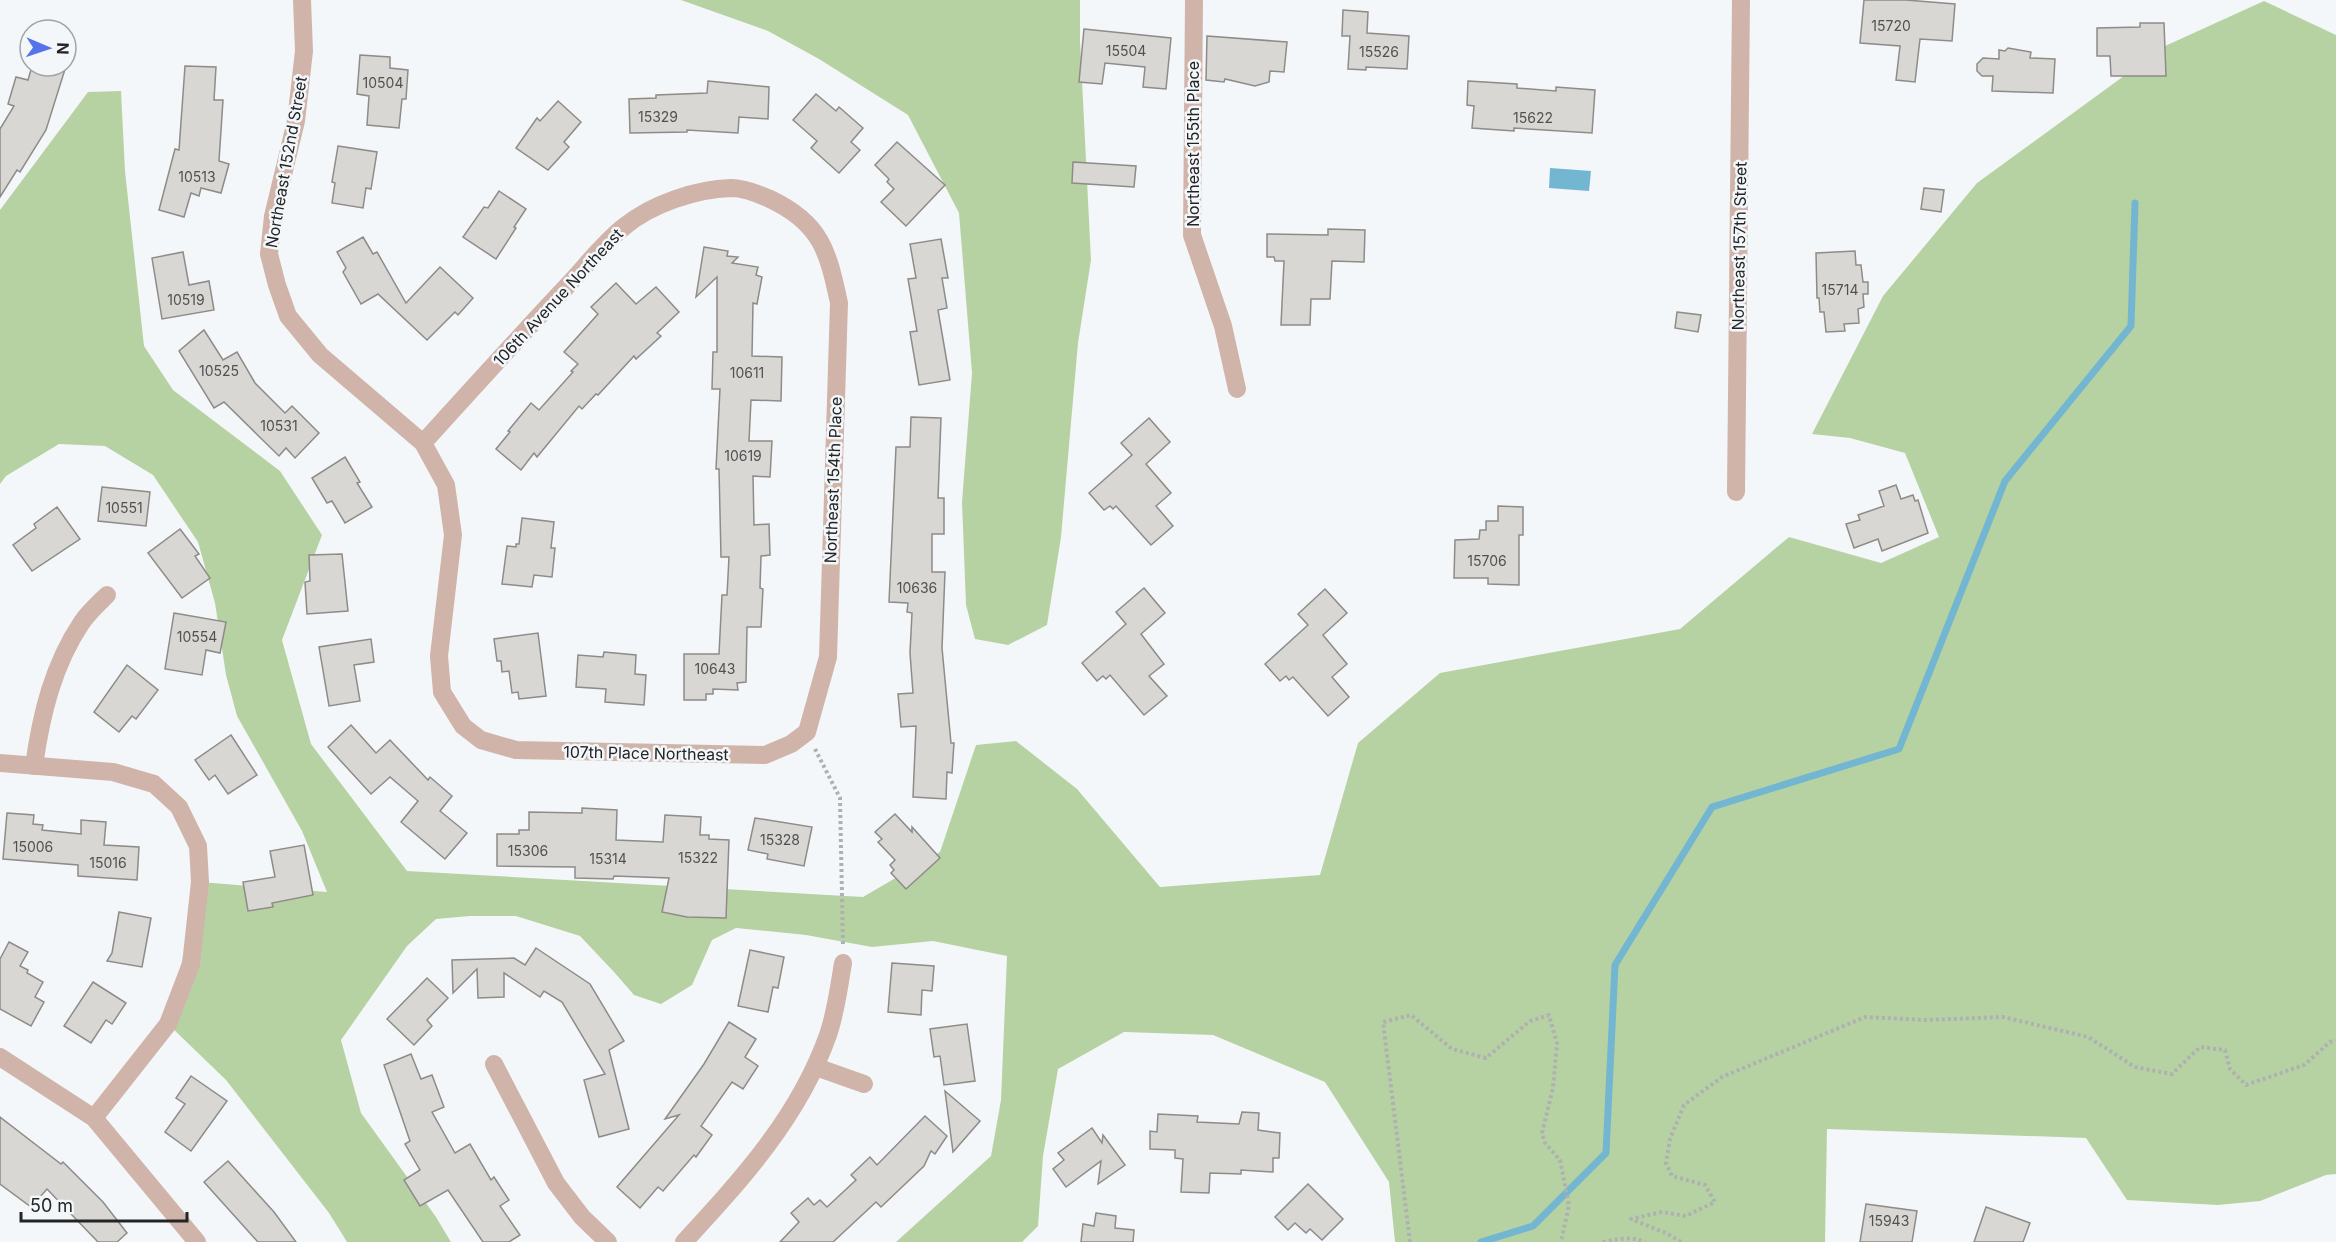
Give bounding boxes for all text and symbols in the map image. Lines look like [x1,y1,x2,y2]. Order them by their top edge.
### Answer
house number: 15720 [1871,17,1911,34]
north arrow [18,18,78,78]
text: N [53,42,73,55]
house number: 15504 [1106,42,1146,59]
house number: 15526 [1359,43,1399,60]
street label: Northeast 155th Place [1183,61,1203,227]
house number: 10504 [363,74,403,91]
street label: Northeast 152nd Street [261,75,311,249]
house number: 15329 [638,108,678,125]
house number: 15622 [1513,109,1553,126]
street label: Northeast 157th Street [1728,161,1750,331]
house number: 10513 [178,168,216,185]
street label: 106th Avenue Northeast [489,224,627,370]
house number: 15714 [1822,281,1858,298]
house number: 10519 [167,291,205,308]
house number: 10525 [199,362,239,379]
house number: 10611 [730,364,764,381]
street label: Northeast 154th Place [820,396,846,564]
house number: 10531 [260,417,298,434]
house number: 10619 [724,447,762,464]
house number: 10551 [105,499,143,516]
house number: 15706 [1467,552,1507,569]
house number: 10636 [897,579,937,596]
house number: 10554 [177,628,217,645]
house number: 10643 [695,660,735,677]
street label: 107th Place Northeast [563,742,729,764]
house number: 15328 [760,831,800,848]
house number: 15006 [13,838,53,855]
house number: 15306 [508,842,548,859]
house number: 15322 [678,849,718,866]
house number: 15314 [589,850,627,867]
house number: 15016 [89,854,127,871]
scale bar [21,1185,188,1223]
text: 50 m [30,1195,73,1216]
house number: 15943 [1869,1212,1909,1229]

